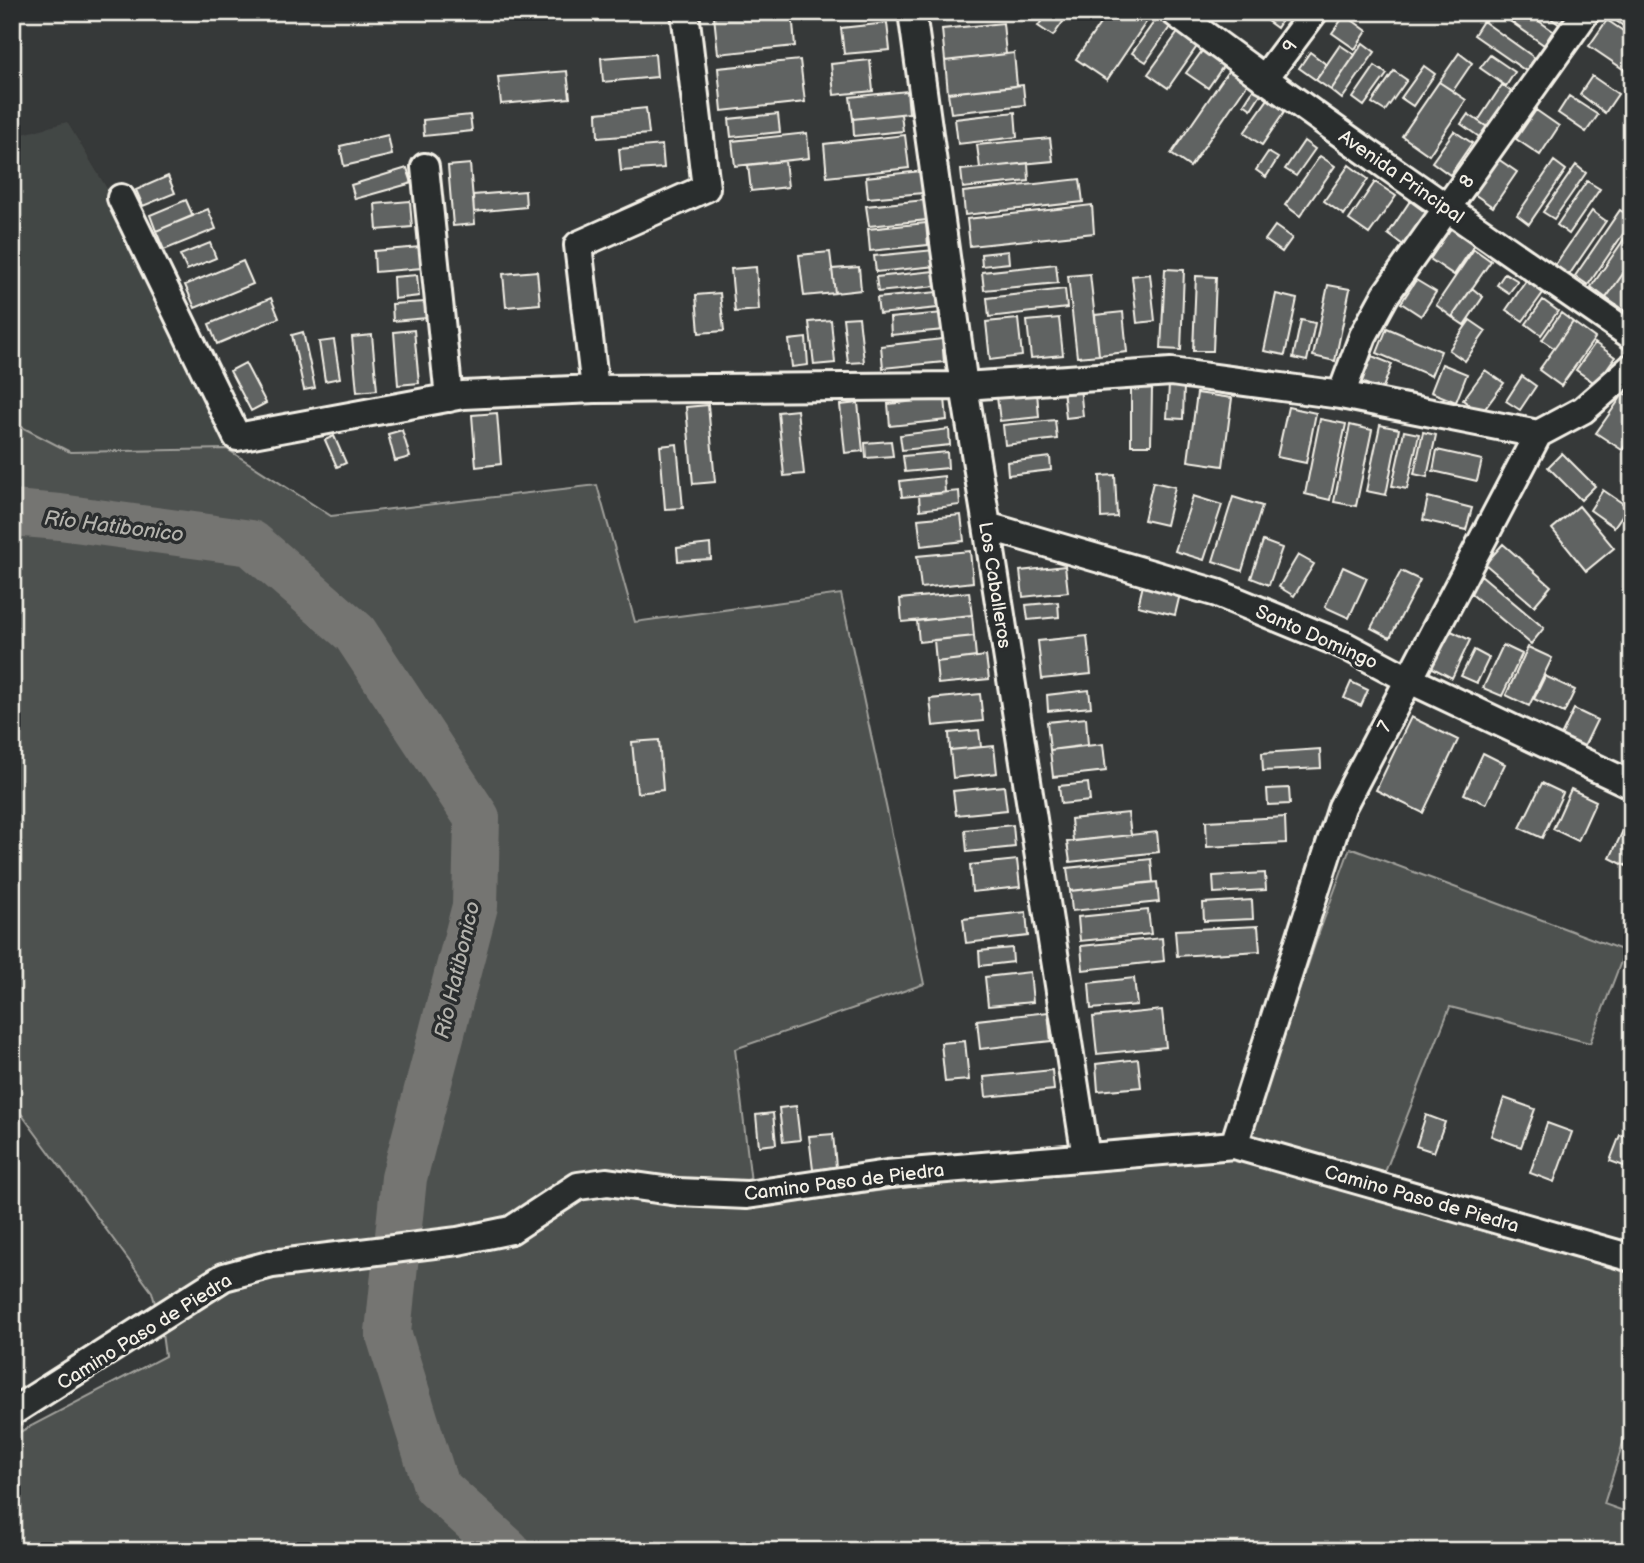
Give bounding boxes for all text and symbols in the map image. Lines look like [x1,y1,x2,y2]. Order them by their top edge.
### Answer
street label: 9 [1278,36,1303,58]
street label: Avenida Principal [1334,125,1468,229]
street label: 8 [1455,171,1480,193]
water label: Río Hatibonico [43,506,185,547]
street label: Los Caballeros [973,520,1016,650]
street label: Santo Domingo [1252,600,1381,675]
street label: 7 [1373,717,1398,736]
water label: Río Hatibonico [430,899,485,1041]
street label: Camino Paso de Piedra [743,1159,946,1206]
street label: Camino Paso de Piedra [1322,1161,1522,1238]
street label: Camino Paso de Piedra [53,1269,236,1395]

